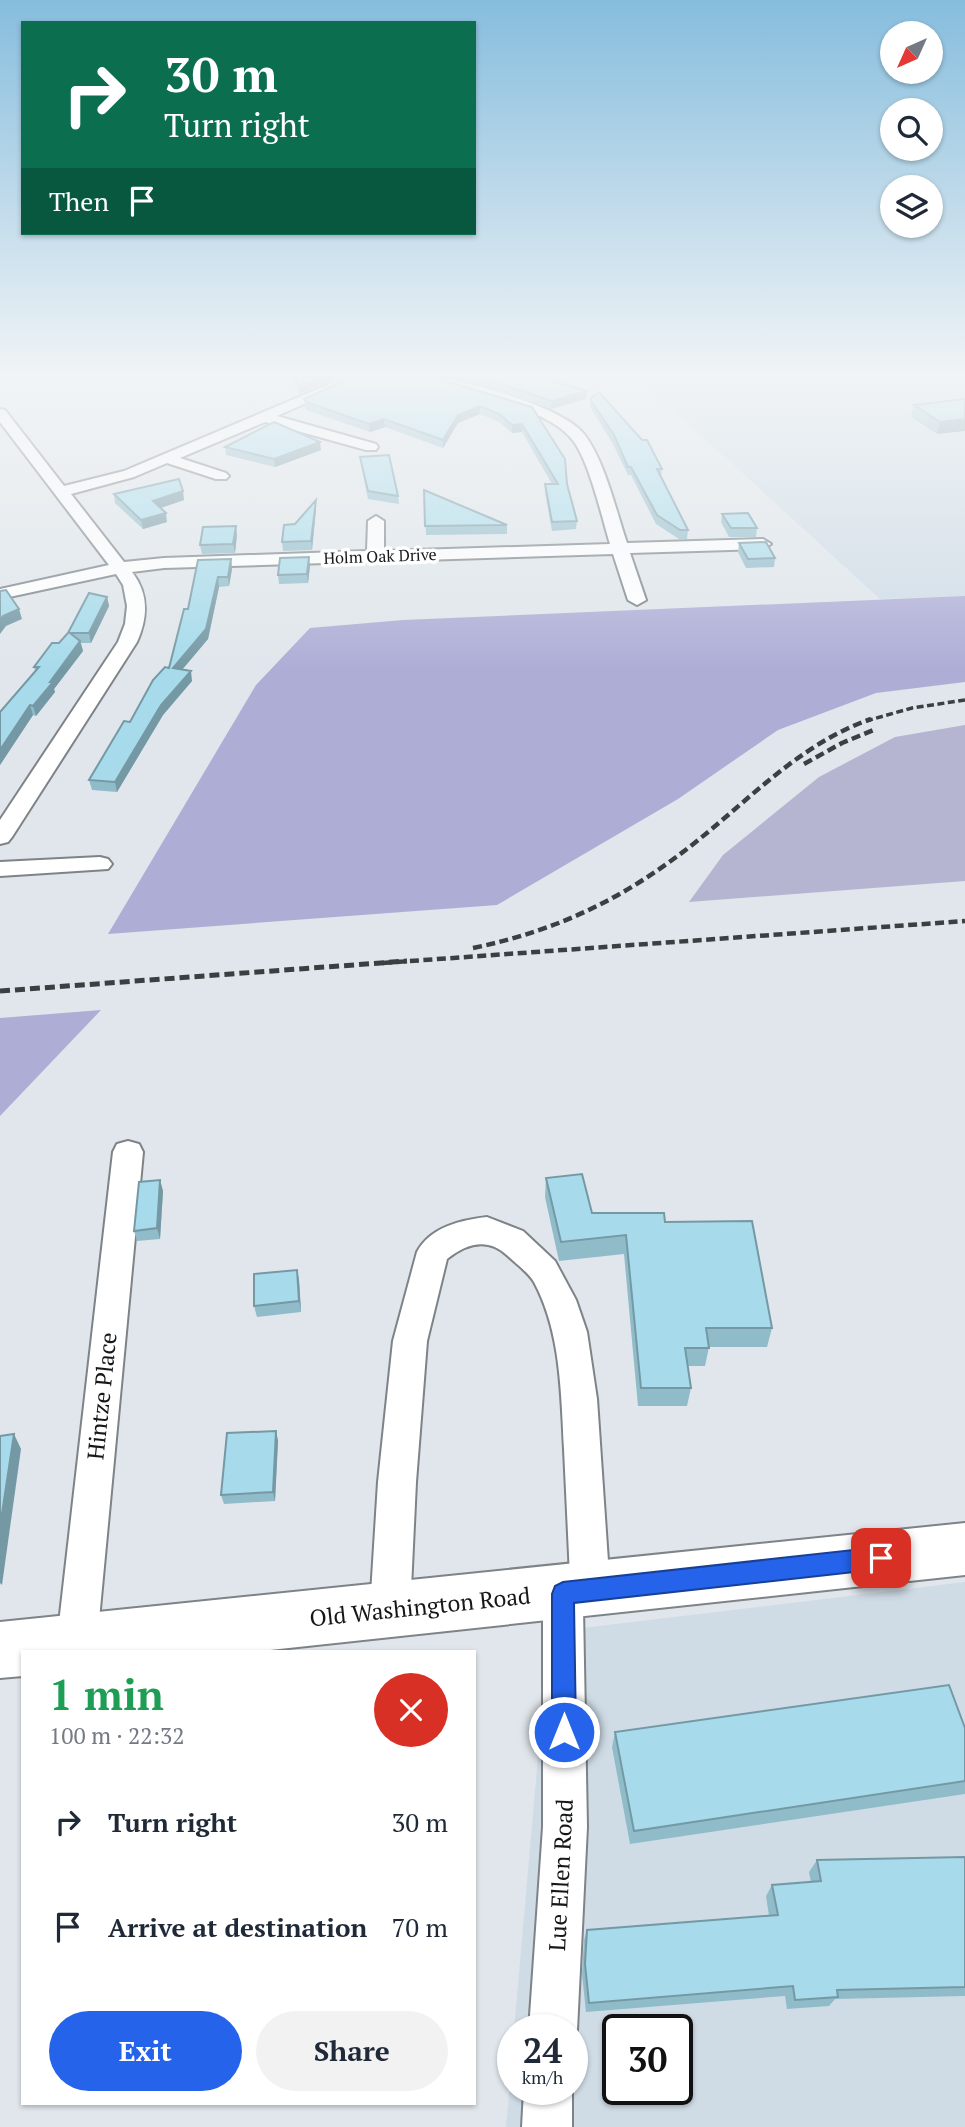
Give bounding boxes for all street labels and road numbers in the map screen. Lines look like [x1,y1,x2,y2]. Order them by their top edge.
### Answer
street label: Holm Oak Drive [323,543,437,569]
street label: Hintze Place [79,1331,124,1461]
street label: Old Washington Road [308,1579,532,1634]
street label: Lue Ellen Road [541,1798,580,1952]

